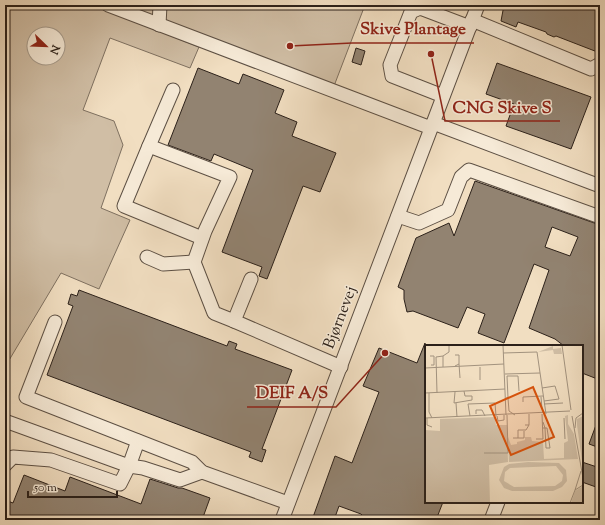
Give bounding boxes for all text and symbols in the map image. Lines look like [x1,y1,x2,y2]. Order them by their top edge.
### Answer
callout: Skive Plantage [352,14,474,43]
text: Skive Plantage [360,18,466,42]
north arrow [26,26,66,66]
text: N [45,41,64,57]
callout: CNG Skive S [445,92,560,121]
text: CNG Skive S [452,97,552,121]
street label: Bjørnevej [319,283,363,353]
inset map [425,345,583,503]
callout: DEIF A/S [247,378,336,407]
text: DEIF A/S [256,382,328,406]
scale bar [28,473,117,499]
text: 50 m [33,479,57,497]

